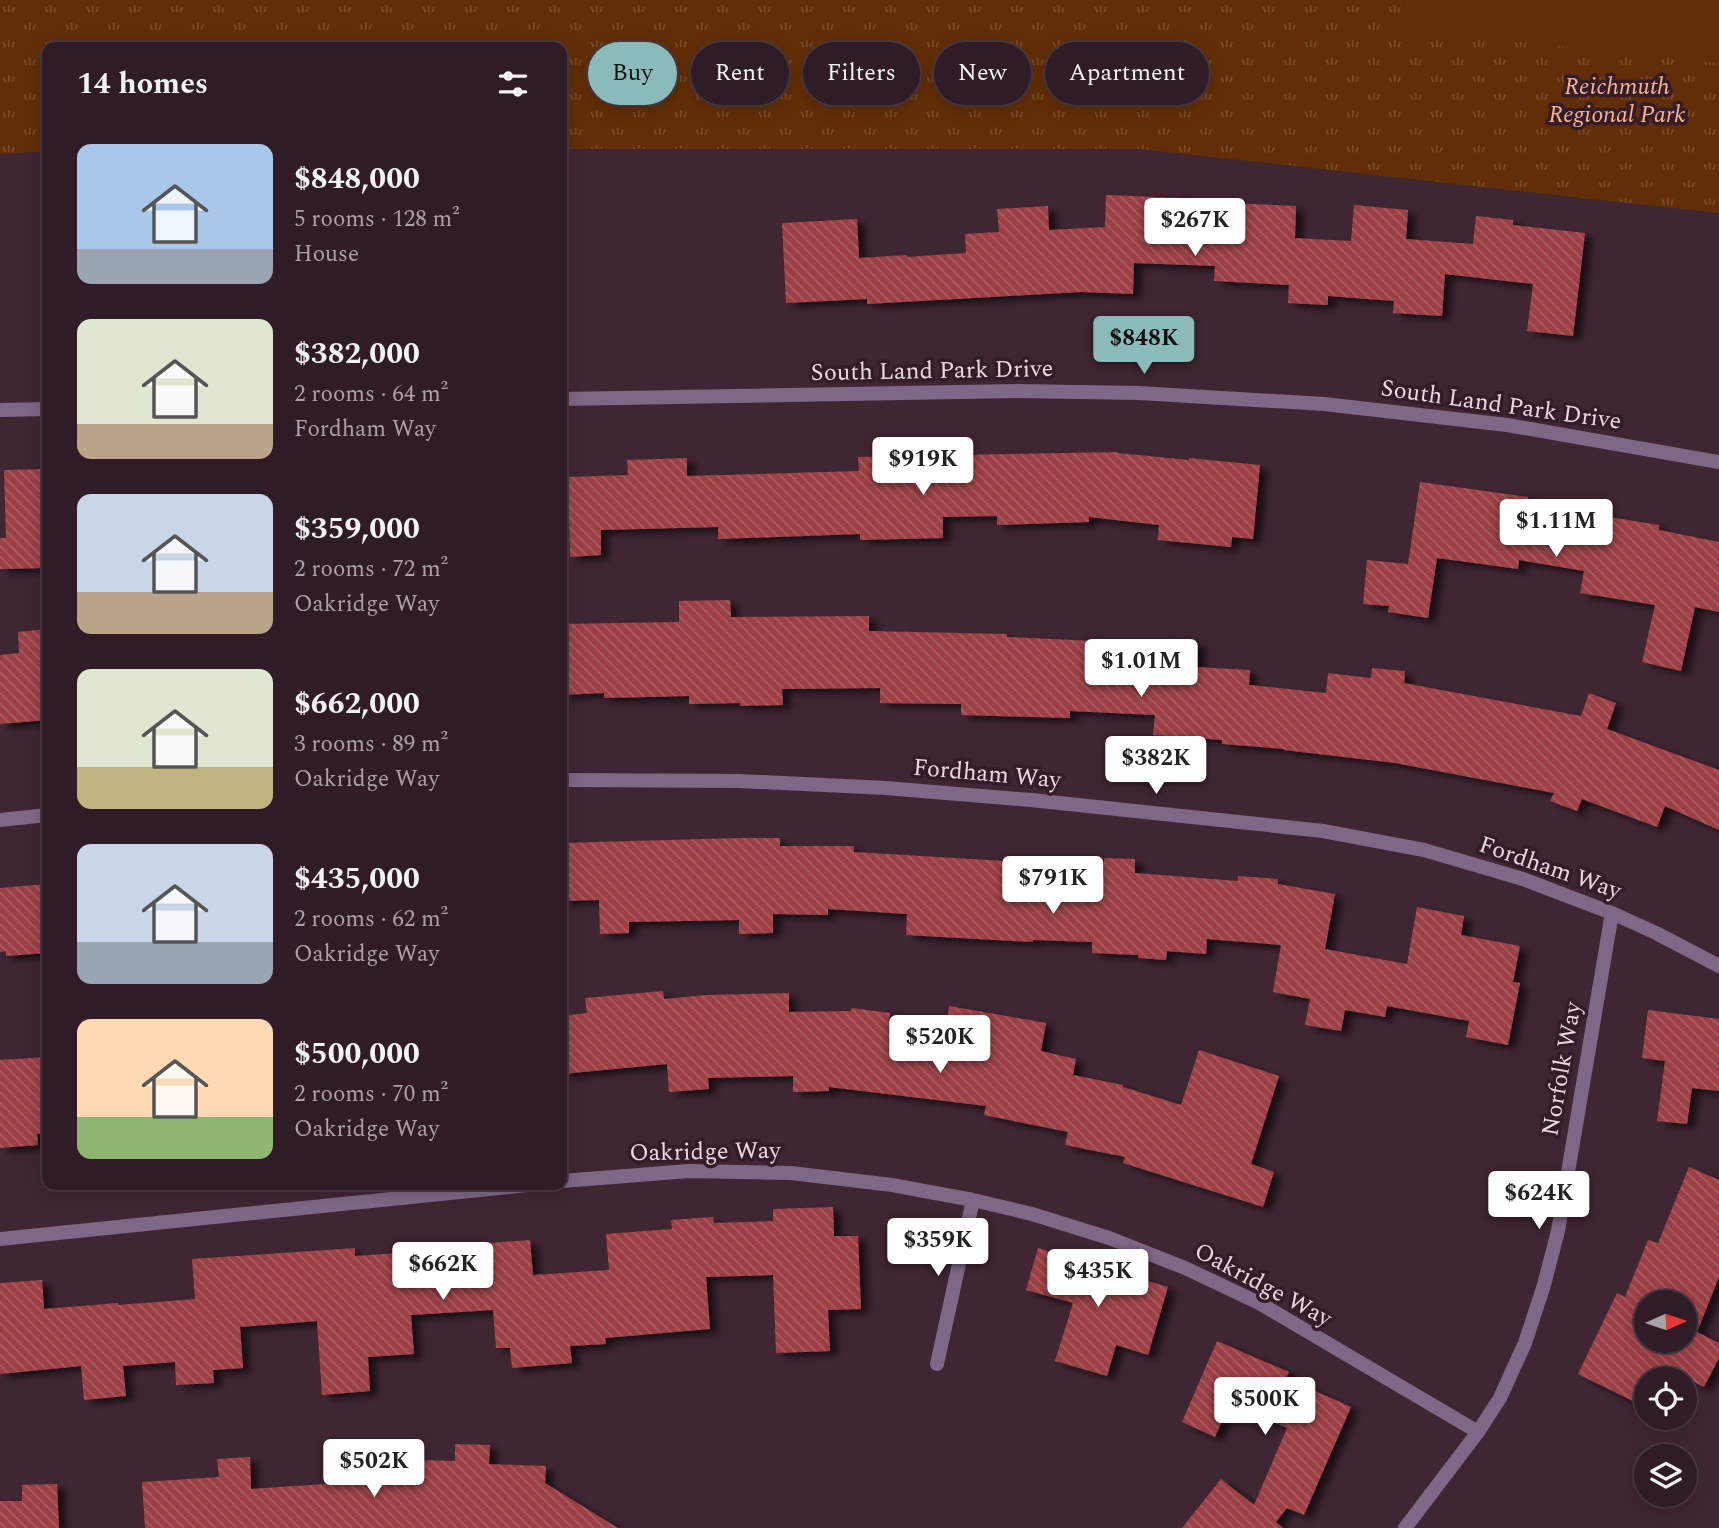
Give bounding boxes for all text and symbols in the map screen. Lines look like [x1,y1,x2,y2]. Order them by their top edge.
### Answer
chip: Buy [588,42,677,105]
chip: Rent [691,42,789,105]
chip: Filters [803,42,920,105]
chip: New [934,42,1031,105]
chip: Apartment [1045,42,1209,105]
text: 14 homes [77,61,208,107]
icon: filters [494,65,532,103]
park label: Reichmuth Regional Park [1548,69,1686,133]
text: $848,000 [294,156,420,202]
icon: home [133,172,217,256]
pin: $267K [1146,198,1244,258]
text: 5 rooms · 128 m² [294,202,460,237]
text: $267K [1160,203,1230,238]
text: House [294,237,359,272]
pin: $848K [1095,316,1193,376]
text: $848K [1109,321,1179,356]
text: $382,000 [294,331,420,377]
icon: home [133,347,217,431]
street label: South Land Park Drive [810,351,1054,391]
street label: South Land Park Drive [1378,370,1624,440]
text: 2 rooms · 64 m² [294,377,448,412]
text: Fordham Way [294,412,436,447]
pin: $919K [874,438,972,497]
text: $919K [888,442,958,477]
pin: $1.11M [1499,500,1613,559]
text: $1.11M [1516,504,1596,539]
text: $359,000 [294,506,420,552]
icon: home [133,522,217,606]
text: 2 rooms · 72 m² [294,552,448,587]
text: Oakridge Way [294,587,439,622]
pin: $1.01M [1084,640,1198,699]
text: $1.01M [1101,644,1181,679]
text: $662,000 [294,681,420,727]
icon: home [133,697,217,781]
text: 3 rooms · 89 m² [294,727,448,762]
pin: $382K [1107,736,1205,796]
text: $382K [1121,741,1191,776]
street label: Fordham Way [912,750,1064,799]
text: Oakridge Way [294,762,439,797]
street label: Fordham Way [1474,827,1627,910]
text: $435,000 [294,856,420,902]
pin: $791K [1004,856,1102,916]
text: $791K [1018,861,1088,896]
icon: home [133,872,217,956]
text: 2 rooms · 62 m² [294,902,448,937]
text: Oakridge Way [294,937,439,972]
street label: Norfolk Way [1532,998,1592,1139]
pin: $520K [891,1016,989,1075]
text: $520K [905,1020,975,1055]
text: $500,000 [294,1031,420,1077]
icon: home [133,1047,217,1131]
text: 2 rooms · 70 m² [294,1077,448,1112]
text: Oakridge Way [294,1112,439,1147]
street label: Oakridge Way [629,1133,783,1171]
pin: $624K [1490,1172,1588,1231]
text: $624K [1504,1176,1574,1211]
pin: $359K [889,1218,987,1278]
text: $359K [903,1223,973,1258]
street label: Oakridge Way [1188,1234,1340,1337]
pin: $662K [394,1242,492,1302]
text: $662K [408,1247,478,1282]
pin: $435K [1049,1250,1147,1309]
text: $435K [1063,1254,1133,1289]
north arrow [1634,1290,1698,1353]
map controls [1634,1290,1697,1507]
button: locate [1634,1367,1697,1430]
pin: $500K [1216,1378,1314,1437]
text: $500K [1230,1382,1300,1417]
pin: $502K [325,1440,423,1499]
text: $502K [339,1444,409,1479]
button: layers [1634,1444,1697,1507]

